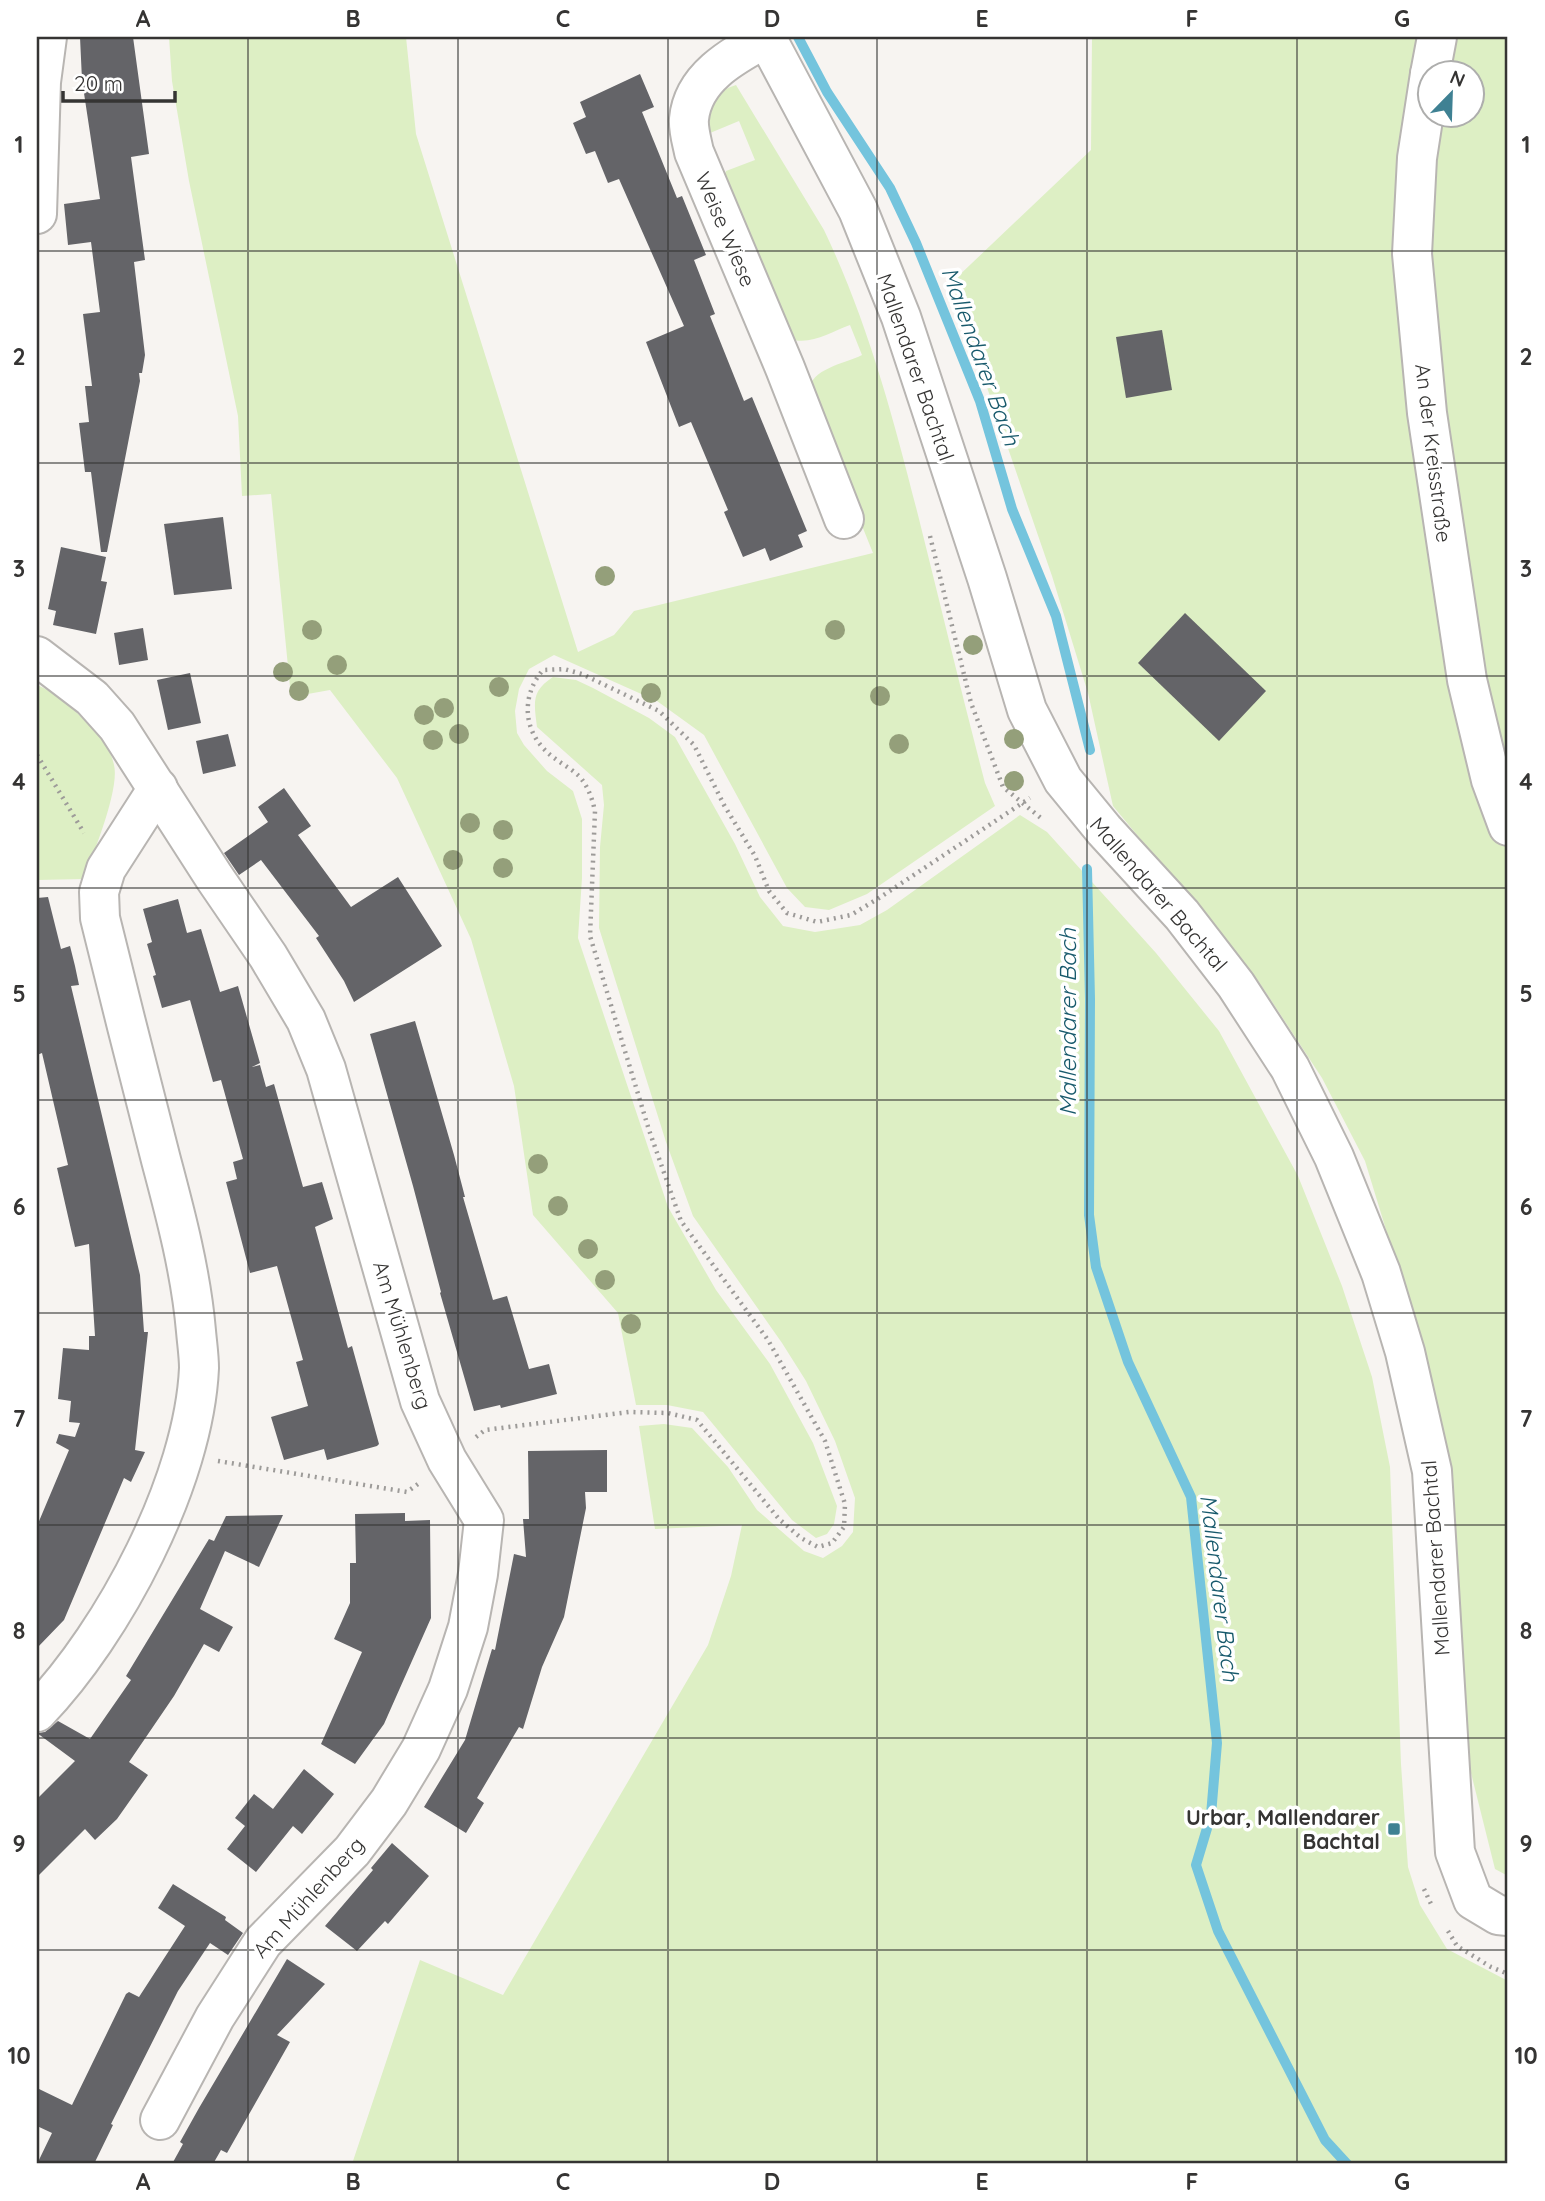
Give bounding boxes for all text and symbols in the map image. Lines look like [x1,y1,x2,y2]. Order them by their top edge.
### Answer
text: A [136,4,151,33]
text: B [345,4,361,33]
text: C [556,4,570,33]
text: D [764,4,780,33]
text: E [975,4,989,33]
text: F [1186,4,1198,33]
text: G [1394,4,1410,33]
scale bar [63,60,175,104]
north arrow [1416,60,1486,130]
text: N [1447,65,1469,92]
text: 20 m [74,70,123,96]
text: 1 [15,130,23,159]
text: 1 [1522,130,1530,159]
street label: Weise Wiese [690,168,762,290]
water label: Mallendarer Bach [935,263,1027,450]
street label: Mallendarer Bachtal [872,270,960,464]
text: 2 [12,342,26,371]
text: 2 [1519,342,1533,371]
street label: An der Kreisstraße [1410,362,1458,544]
text: 3 [13,554,25,583]
text: 3 [1520,554,1532,583]
text: 4 [12,767,26,796]
text: 4 [1519,767,1533,796]
street label: Mallendarer Bachtal [1085,811,1233,977]
water label: Mallendarer Bach [1053,927,1082,1116]
text: 5 [12,979,26,1008]
text: 5 [1519,979,1533,1008]
text: 6 [13,1192,25,1221]
text: 6 [1520,1192,1532,1221]
street label: Am Mühlenberg [368,1258,438,1412]
text: 7 [13,1404,26,1433]
text: 7 [1520,1404,1533,1433]
street label: Mallendarer Bachtal [1415,1459,1455,1657]
water label: Mallendarer Bach [1194,1493,1246,1684]
text: 8 [13,1616,25,1645]
text: 8 [1520,1616,1532,1645]
place label: Urbar, Mallendarer Bachtal [1186,1804,1380,1854]
marker: Urbar, Mallendarer Bachtal [1386,1821,1402,1837]
text: 9 [12,1829,26,1858]
text: 9 [1519,1829,1533,1858]
street label: Am Mühlenberg [247,1831,369,1963]
text: 10 [7,2041,31,2070]
text: 10 [1514,2041,1538,2070]
text: A [136,2167,151,2196]
text: B [345,2167,361,2196]
text: C [556,2167,570,2196]
text: D [764,2167,780,2196]
text: E [975,2167,989,2196]
text: F [1186,2167,1198,2196]
text: G [1394,2167,1410,2196]

